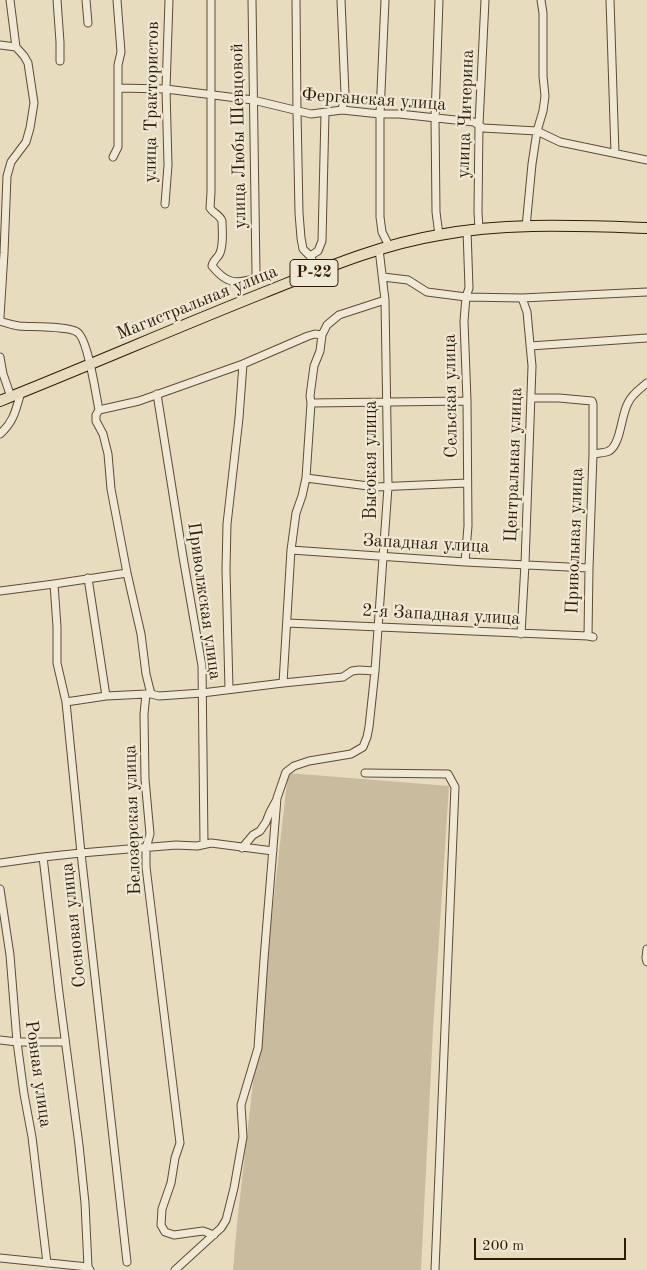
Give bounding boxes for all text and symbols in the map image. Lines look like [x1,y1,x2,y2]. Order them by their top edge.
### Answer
street label: улица Трактористов [140,21,164,183]
street label: улица Любы Шевцовой [227,43,251,229]
street label: улица Чичерина [453,49,479,179]
street label: Ферганская улица [301,84,447,116]
road number: Р-22 [290,260,338,286]
street label: Магистральная улица [113,261,281,345]
street label: Сельская улица [439,334,463,458]
street label: Центральная улица [501,387,527,543]
street label: Высокая улица [360,400,382,520]
street label: Привольная улица [562,467,588,615]
street label: Приволжская улица [182,521,226,681]
street label: Западная улица [362,530,490,558]
street label: 2-я Западная улица [361,600,521,630]
street label: Белозерская улица [120,744,146,896]
street label: Сосновая улица [57,861,91,989]
street label: Ровная улица [20,1019,56,1129]
scale bar [477,1228,630,1260]
text: 200 m [482,1239,524,1254]

